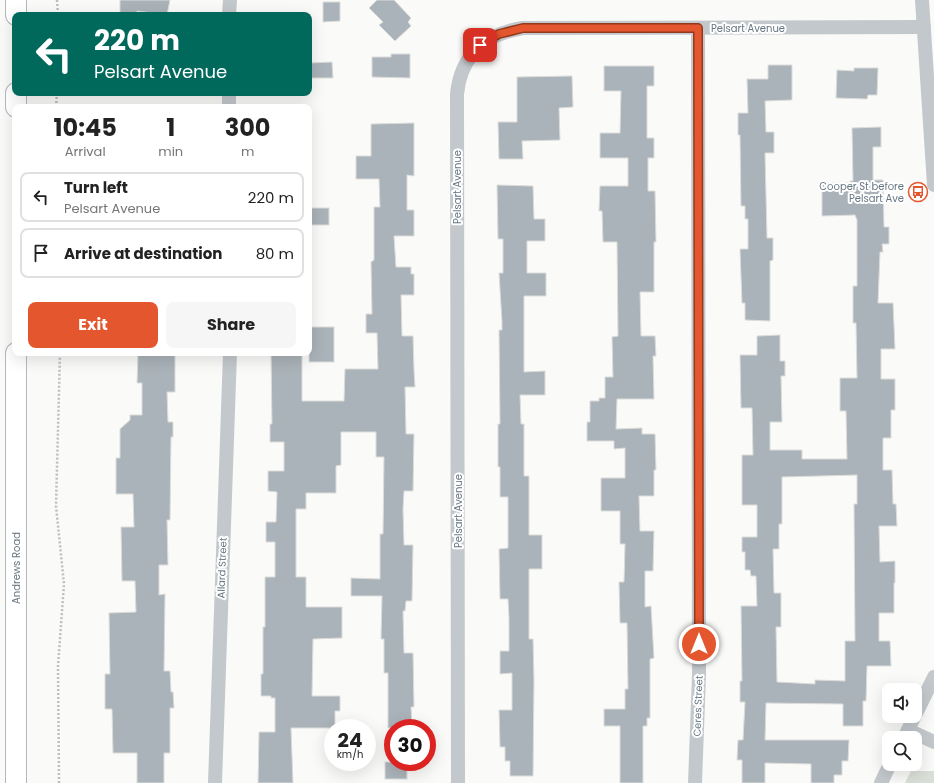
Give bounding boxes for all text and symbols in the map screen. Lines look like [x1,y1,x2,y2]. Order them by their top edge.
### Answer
text: 220 m [94,21,180,60]
street label: Pelsart Avenue [711,21,785,36]
icon: left [28,28,80,80]
pin [463,28,497,62]
icon: arrive [469,34,491,56]
text: Pelsart Avenue [94,59,227,84]
text: 10:45 [53,111,117,144]
text: 1 [166,111,175,144]
text: 300 [225,111,271,144]
text: Arrival [65,142,106,161]
text: min [158,142,183,161]
text: m [241,142,254,161]
street label: Pelsart Avenue [450,150,465,224]
text: Turn left [64,177,128,198]
place label: Cooper St before Pelsart Ave [819,179,904,206]
bus stop icon: Cooper St before Pelsart Ave [907,181,929,203]
icon: left [30,186,52,208]
text: 220 m [248,187,294,208]
text: Pelsart Avenue [64,199,160,218]
icon: arrive [30,242,52,264]
text: Arrive at destination [64,243,222,264]
text: 80 m [256,243,294,264]
button: Exit [28,302,158,348]
button: Share [166,302,296,348]
street label: Pelsart Avenue [451,474,466,548]
street label: Andrews Road [9,532,24,604]
street label: Allard Street [213,537,231,599]
position arrow [678,623,720,665]
street label: Ceres Street [689,675,707,737]
map controls [882,683,922,771]
button: sound [882,683,922,723]
speed limit sign: 30 [384,719,436,771]
text: 24 [338,726,362,754]
button: search [882,731,922,771]
text: km/h [337,747,363,762]

